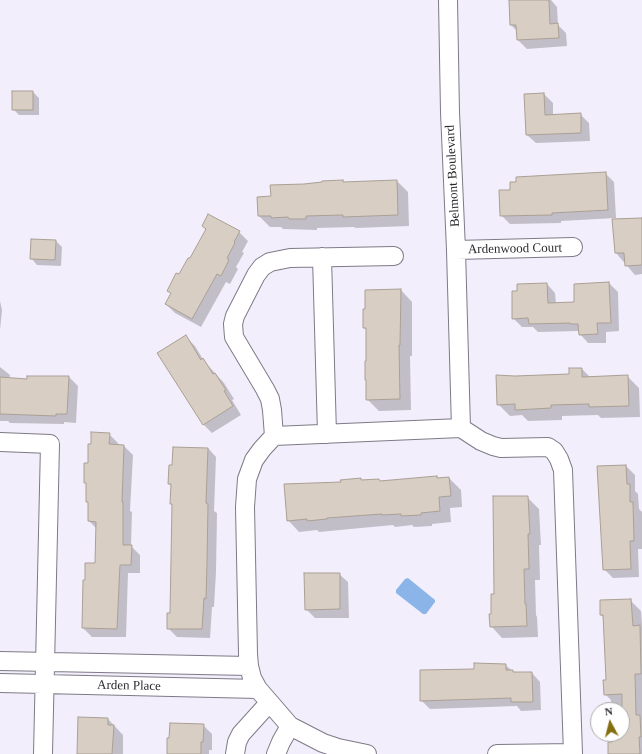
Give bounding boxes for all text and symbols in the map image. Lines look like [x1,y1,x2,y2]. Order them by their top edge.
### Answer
street label: Belmont Boulevard [443,125,463,227]
street label: Ardenwood Court [468,240,562,258]
street label: Arden Place [97,678,161,694]
north arrow [590,702,630,742]
text: N [604,705,613,718]

